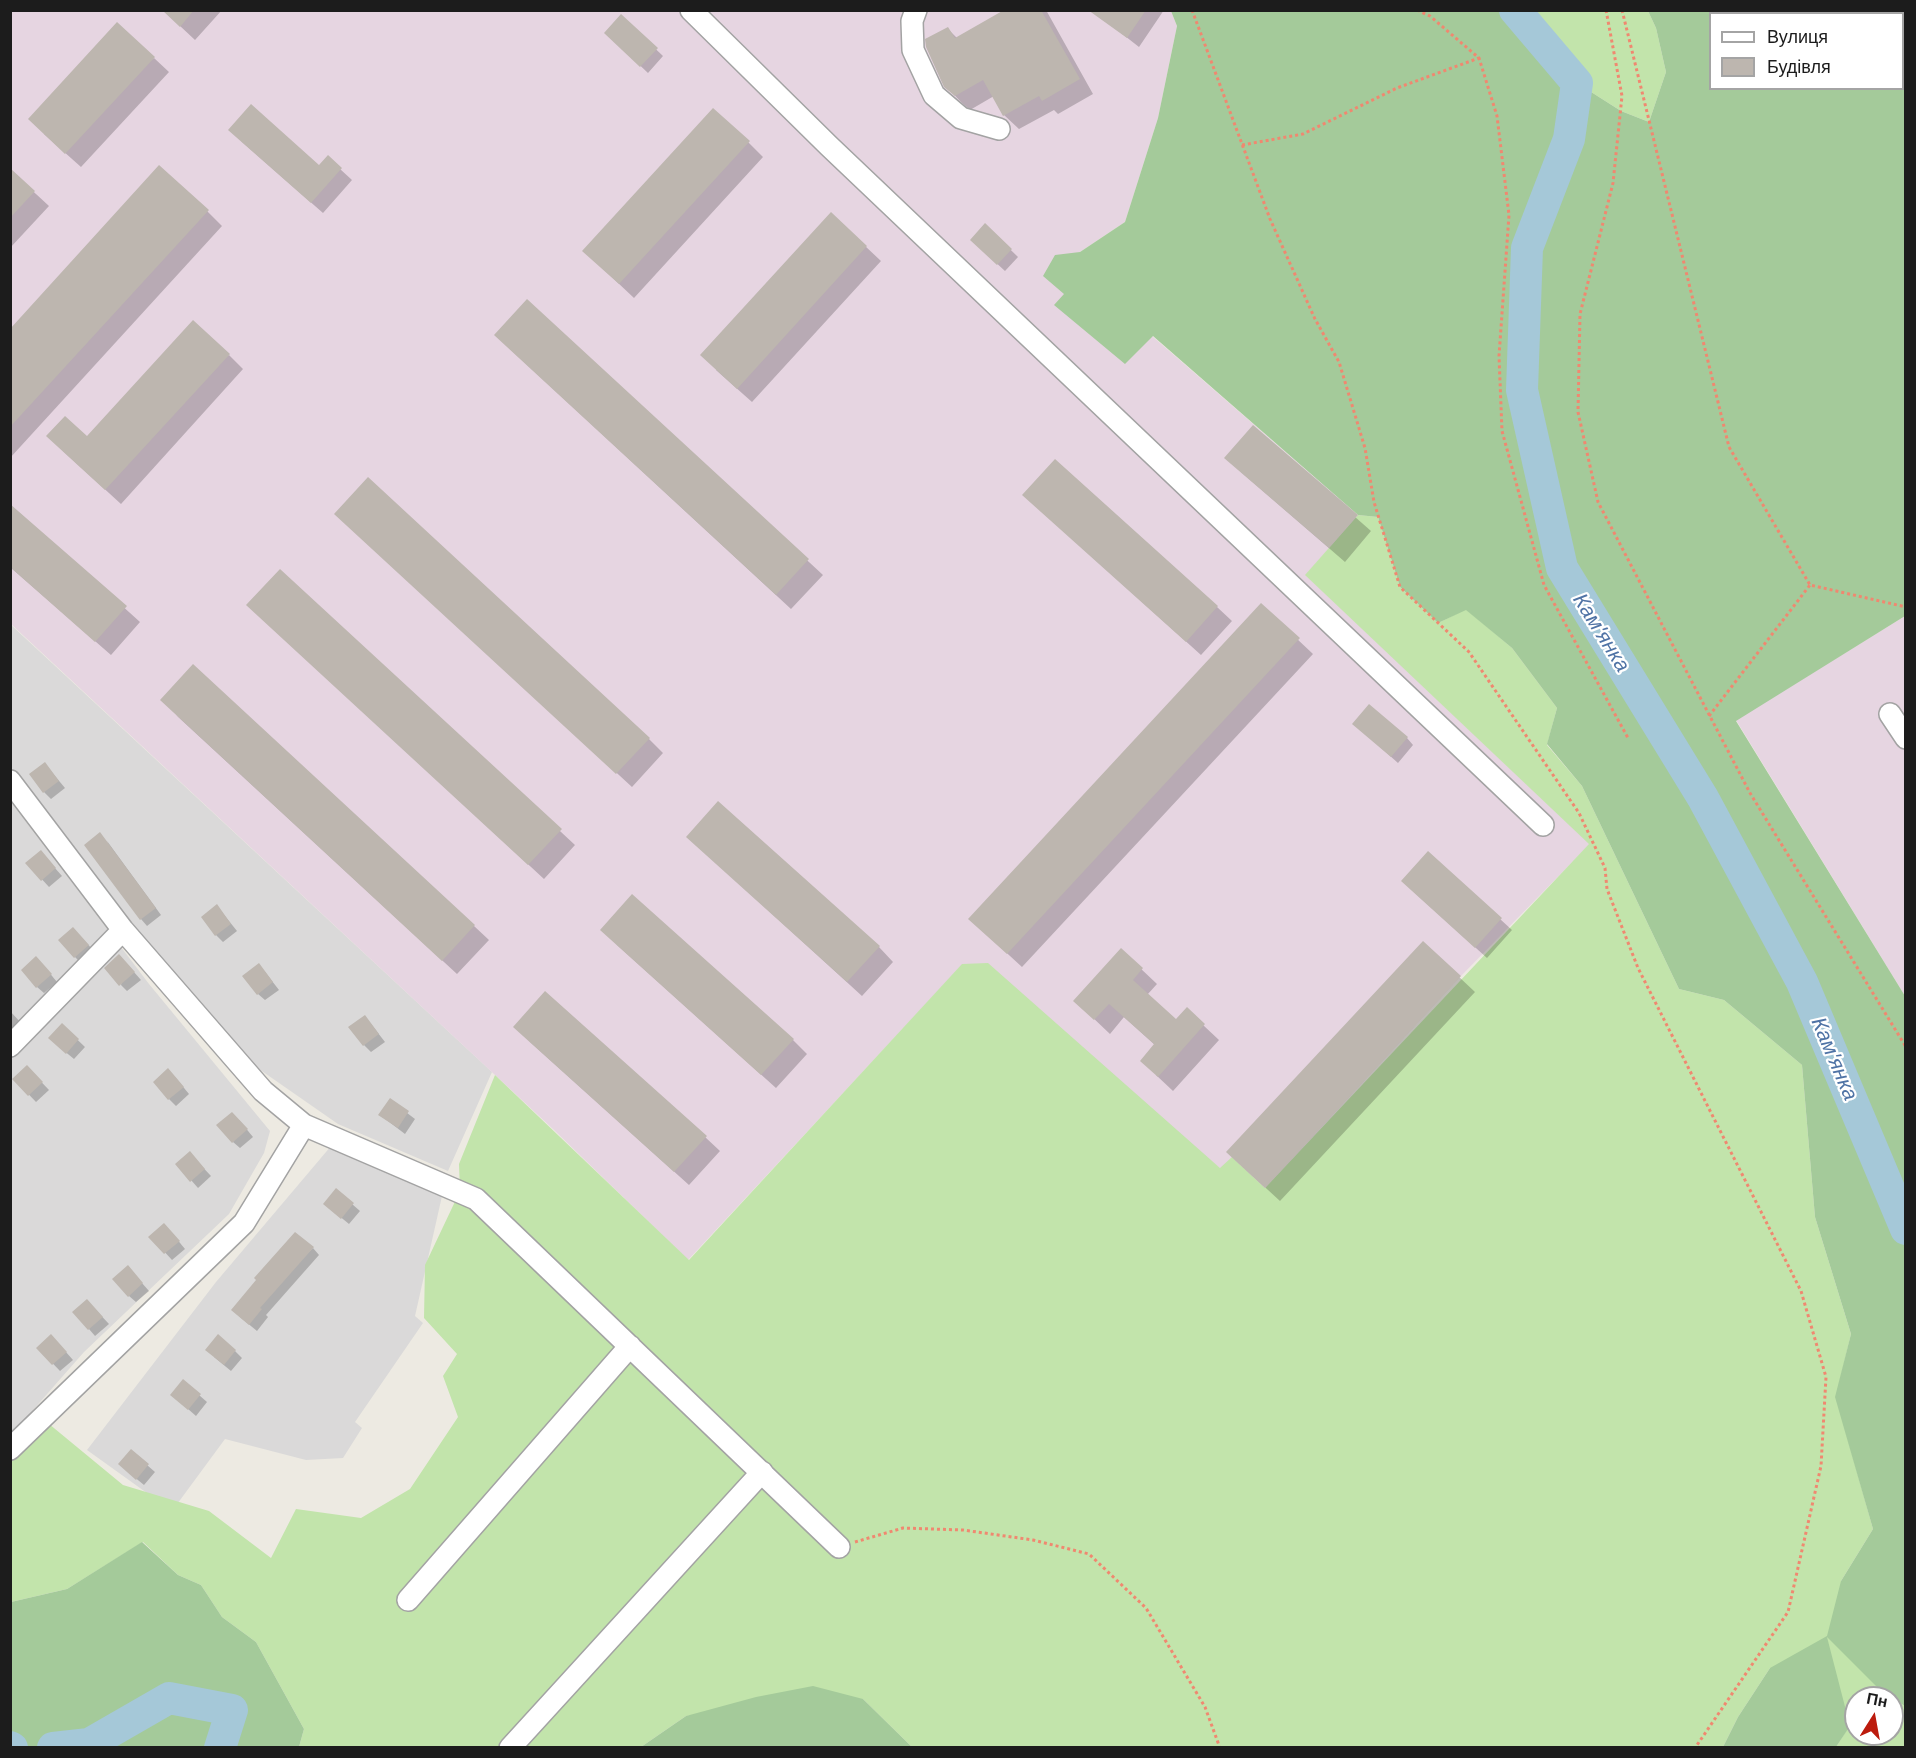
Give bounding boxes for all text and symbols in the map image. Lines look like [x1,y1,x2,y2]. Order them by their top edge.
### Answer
legend [1709,12,1904,90]
text: Вулиця [1767,26,1828,47]
text: Будівля [1767,56,1831,77]
water label: Кам'янка [1567,589,1635,677]
water label: Кам'янка [1805,1014,1863,1104]
north arrow [1844,1686,1904,1746]
text: Пн [1865,1688,1889,1711]

